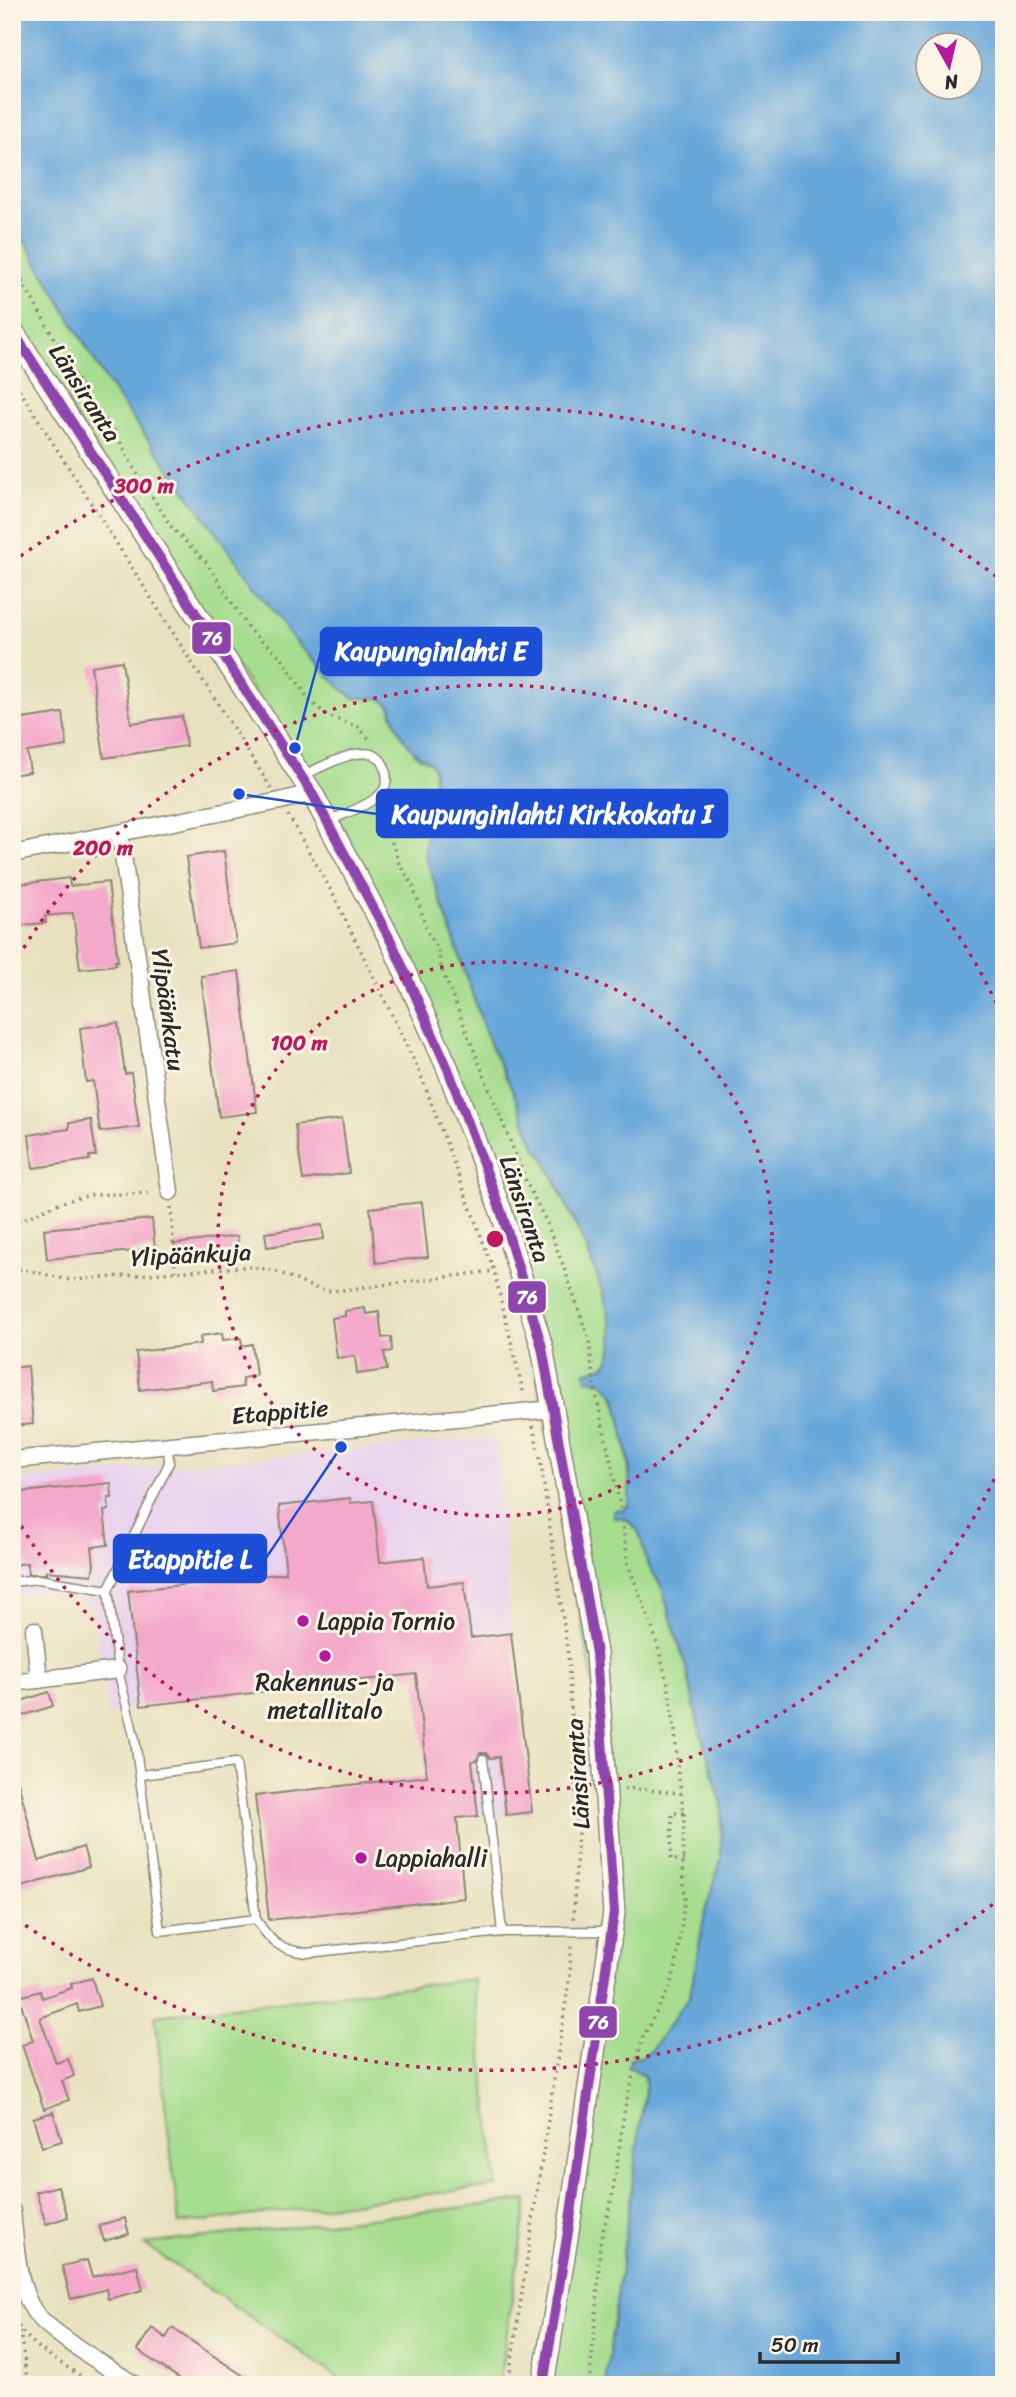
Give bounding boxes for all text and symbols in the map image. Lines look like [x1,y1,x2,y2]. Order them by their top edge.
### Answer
north arrow [914,32,984,102]
text: N [942,65,961,100]
street label: Länsiranta [37,335,133,451]
text: 300 m [113,467,175,505]
line badge: 76 [191,621,232,655]
text: 76 [201,622,223,655]
callout: Kaupunginlahti E [321,628,541,675]
text: Kaupunginlahti E [334,628,530,674]
callout: Kaupunginlahti Kirkkokatu I [377,790,727,837]
text: Kaupunginlahti Kirkkokatu I [391,791,715,837]
text: 200 m [72,829,134,867]
street label: Ylipäänkatu [139,946,197,1074]
text: 100 m [270,1024,328,1062]
street label: Länsiranta [487,1150,563,1268]
centre of rings [483,1227,507,1251]
street label: Ylipäänkuja [130,1231,252,1279]
line badge: 76 [507,1280,547,1314]
text: 76 [516,1281,538,1314]
street label: Etappitie [230,1387,330,1437]
callout: Etappitie L [114,1535,266,1582]
text: Etappitie L [128,1536,253,1582]
place label: Lappia Tornio [317,1600,455,1642]
marker: Lappia Tornio [295,1613,311,1629]
marker: Rakennus- ja metallitalo [317,1648,333,1664]
place label: Rakennus- ja metallitalo [256,1661,394,1731]
street label: Länsiranta [553,1717,603,1831]
place label: Lappiahalli [375,1837,488,1879]
marker: Lappiahalli [353,1850,369,1866]
line badge: 76 [578,2005,618,2039]
text: 76 [587,2006,609,2039]
scale bar [760,2320,899,2364]
text: 50 m [771,2326,819,2364]

